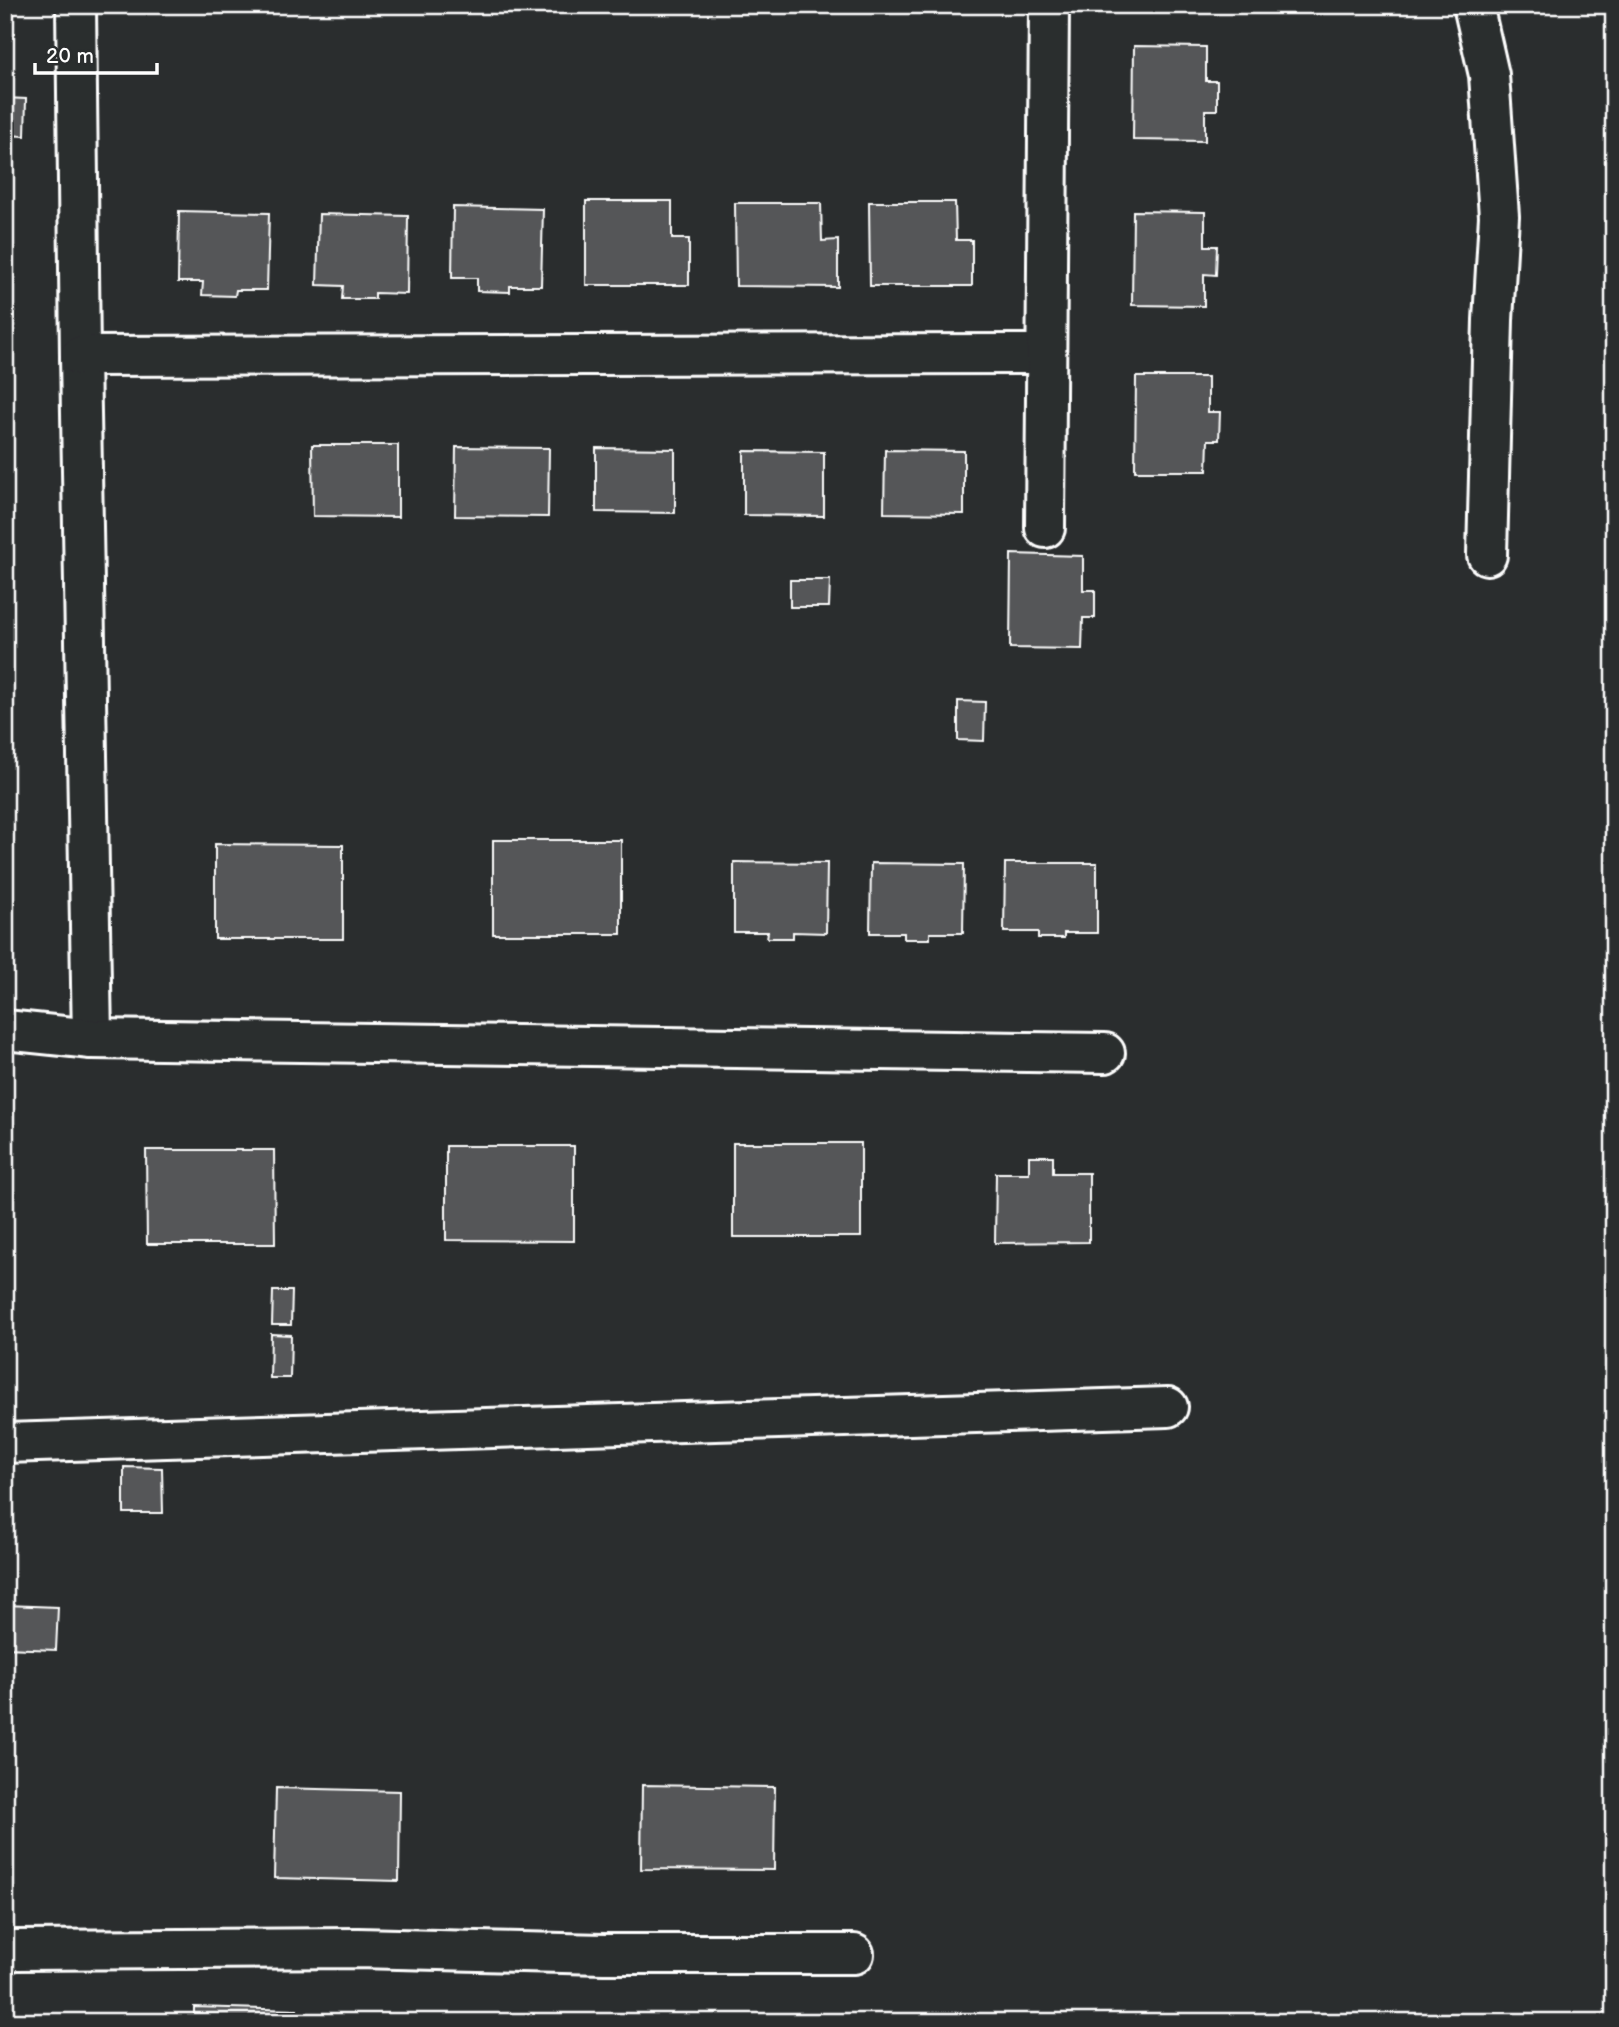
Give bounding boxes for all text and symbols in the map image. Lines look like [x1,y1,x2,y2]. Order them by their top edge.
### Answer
scale bar [35,32,158,76]
text: 20 m [46,44,94,69]

